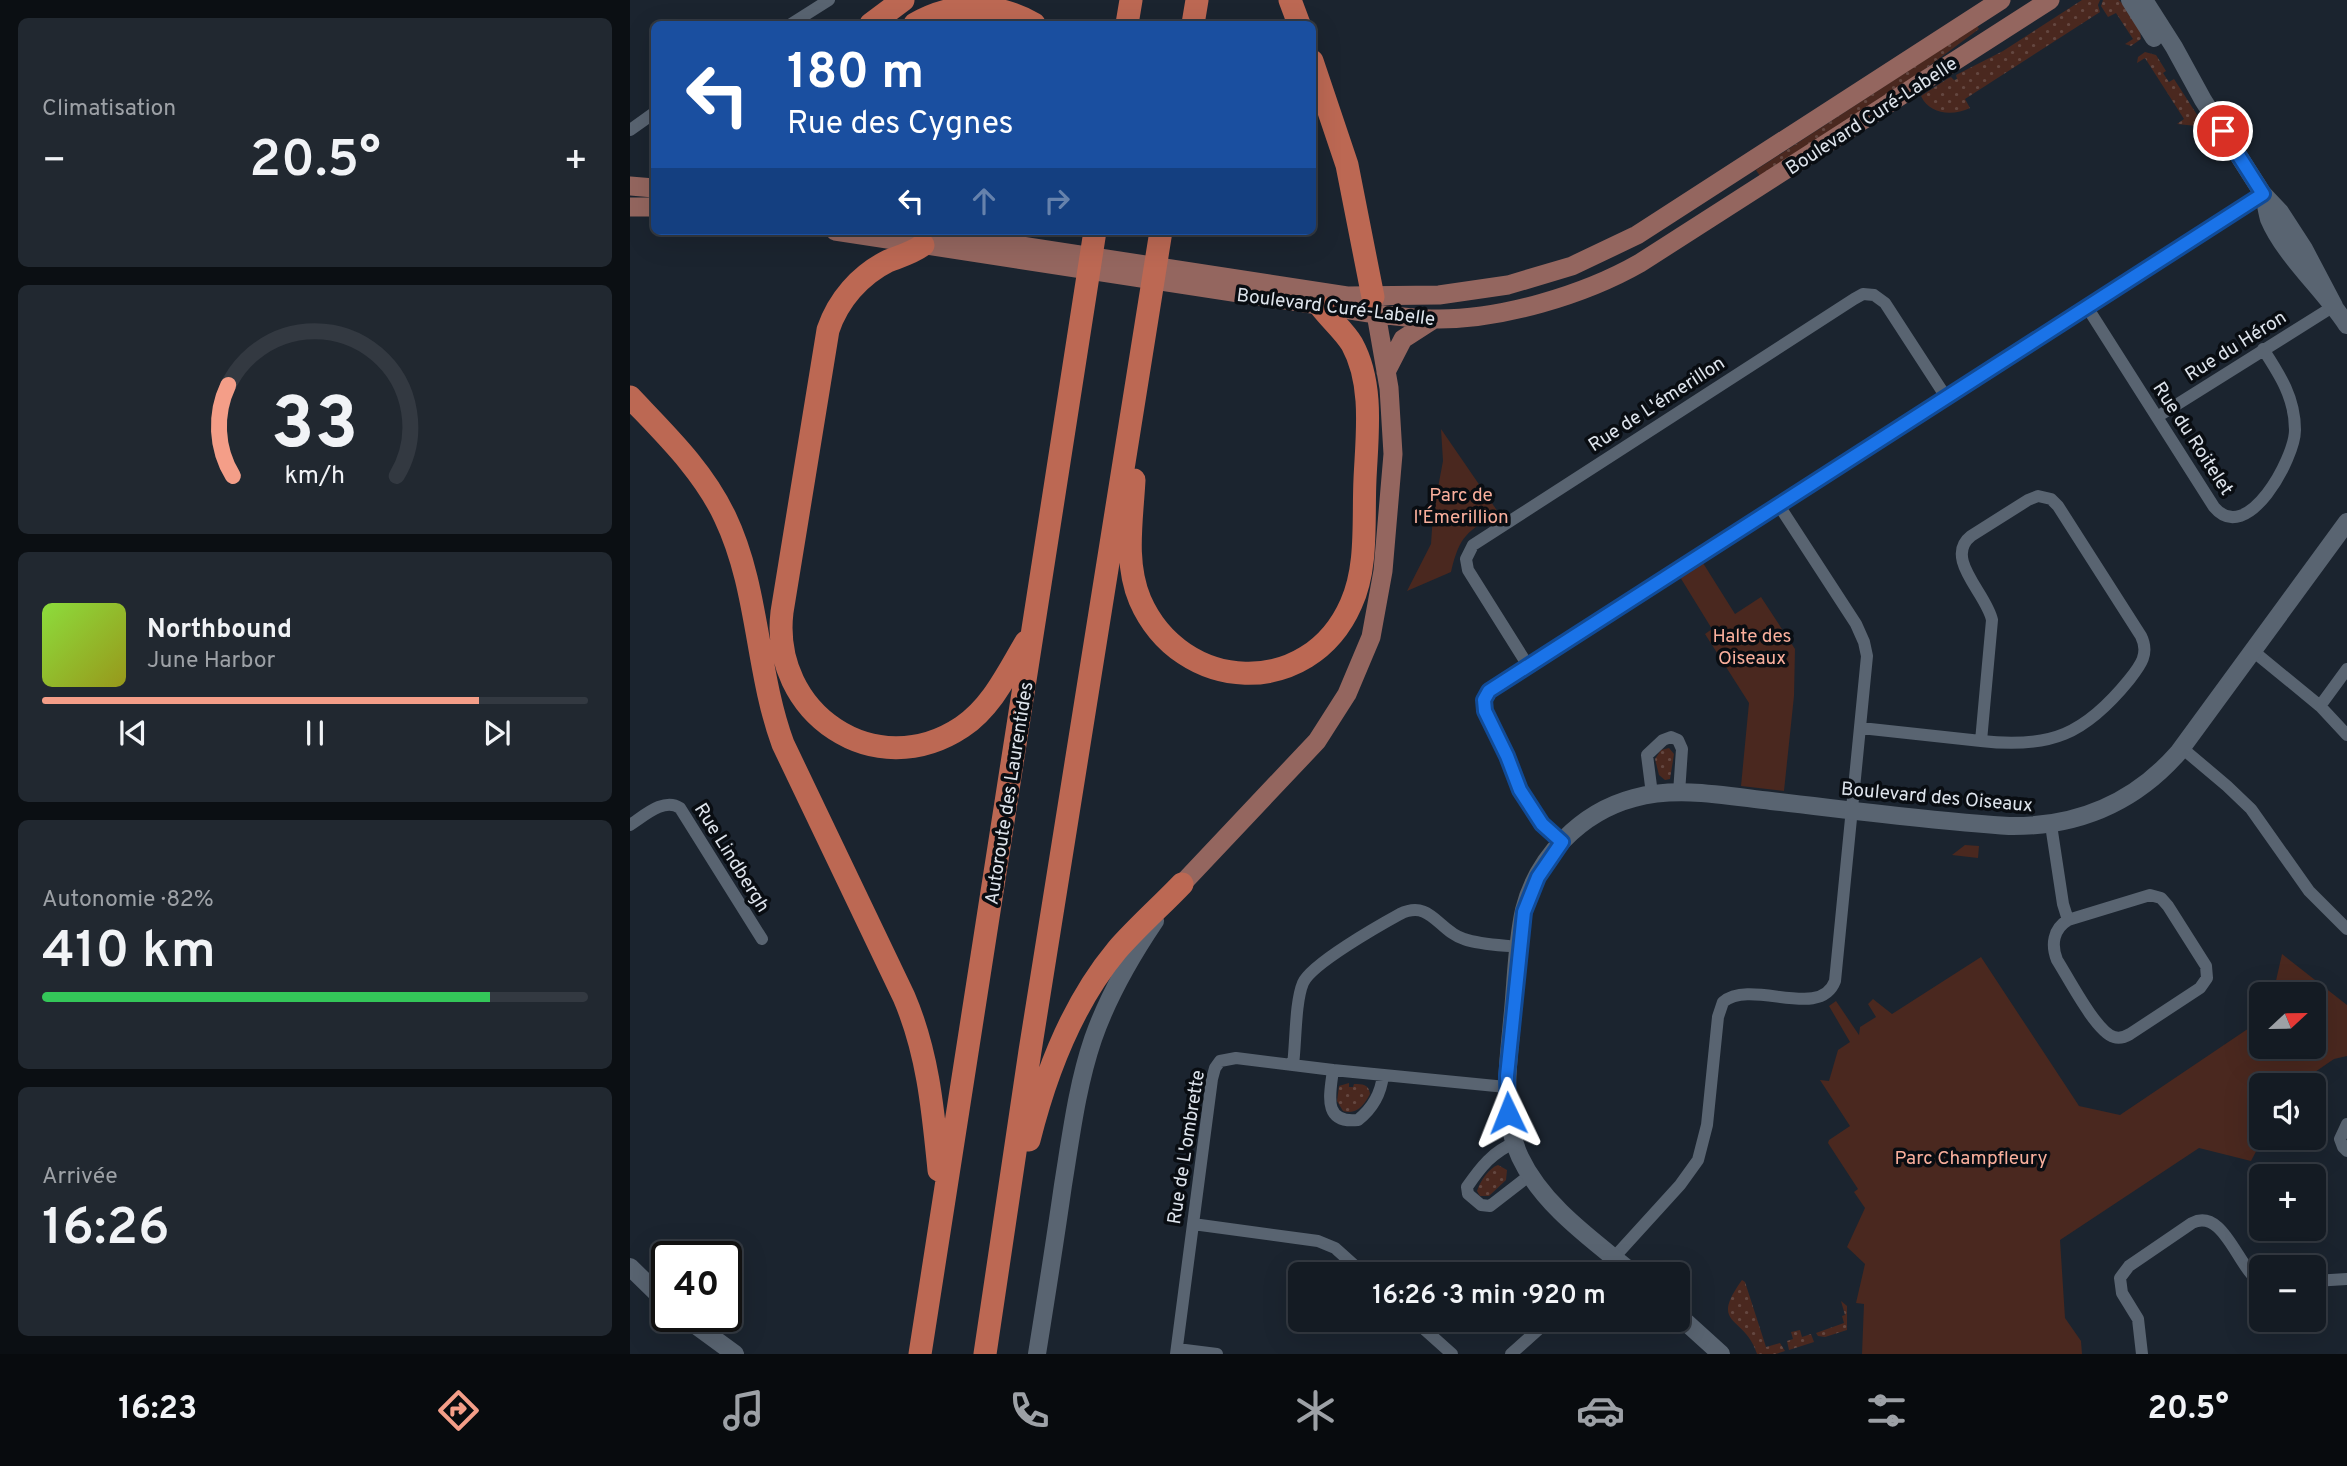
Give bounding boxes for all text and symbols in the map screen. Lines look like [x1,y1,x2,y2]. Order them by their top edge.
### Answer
text: 180 m [787,44,924,106]
icon: left [672,49,763,140]
street label: Boulevard Curé-Labelle [1782,52,1963,181]
text: Climatisation [42,95,176,124]
pin [2193,101,2253,161]
text: Rue des Cygnes [787,105,1014,145]
icon: arrive [2204,112,2242,150]
text: 20.5° [249,129,381,195]
text: − [42,138,67,187]
text: + [563,138,588,187]
icon: left [892,182,930,220]
icon: ahead [965,182,1003,220]
icon: right [1038,182,1076,220]
street label: Boulevard Curé-Labelle [1235,284,1436,332]
street label: Rue du Héron [2181,306,2291,387]
street label: Rue de L'émerillon [1584,352,1730,458]
street label: Rue du Roitelet [2147,378,2238,500]
text: 33 [271,382,359,474]
text: km/h [285,461,345,493]
park label: Parc de l'Émerillion [1413,484,1509,530]
text: Northbound [147,614,292,647]
park label: Halte des Oiseaux [1712,625,1792,671]
text: June Harbor [147,647,275,676]
street label: Autoroute des Laurentides [980,680,1039,907]
icon: previous [114,714,152,752]
icon: pause [296,714,334,752]
icon: next [478,714,516,752]
street label: Boulevard des Oiseaux [1840,778,2034,818]
street label: Rue Lindbergh [688,799,774,917]
text: Autonomie · 82% [42,886,214,915]
text: 410 km [42,920,216,986]
north arrow [2249,982,2326,1059]
map controls [2249,982,2326,1332]
street label: Rue de L'ombrette [1163,1068,1211,1226]
button: sound [2249,1073,2326,1150]
position arrow [1471,1076,1545,1150]
park label: Parc Champfleury [1895,1147,2047,1171]
text: Arrivée [42,1163,118,1192]
button: + [2249,1164,2326,1241]
text: 16:26 [42,1197,170,1263]
speed limit sign: 40 [651,1241,742,1332]
button: − [2249,1255,2326,1332]
text: 16:26 · 3 min · 920 m [1372,1280,1606,1313]
icon: directions [434,1386,483,1435]
icon: music [719,1386,768,1435]
icon: phone [1005,1386,1054,1435]
icon: climate [1291,1386,1340,1435]
icon: car [1576,1386,1625,1435]
icon: filters [1862,1386,1911,1435]
text: 16:23 [118,1390,197,1430]
text: 20.5° [2147,1390,2229,1430]

